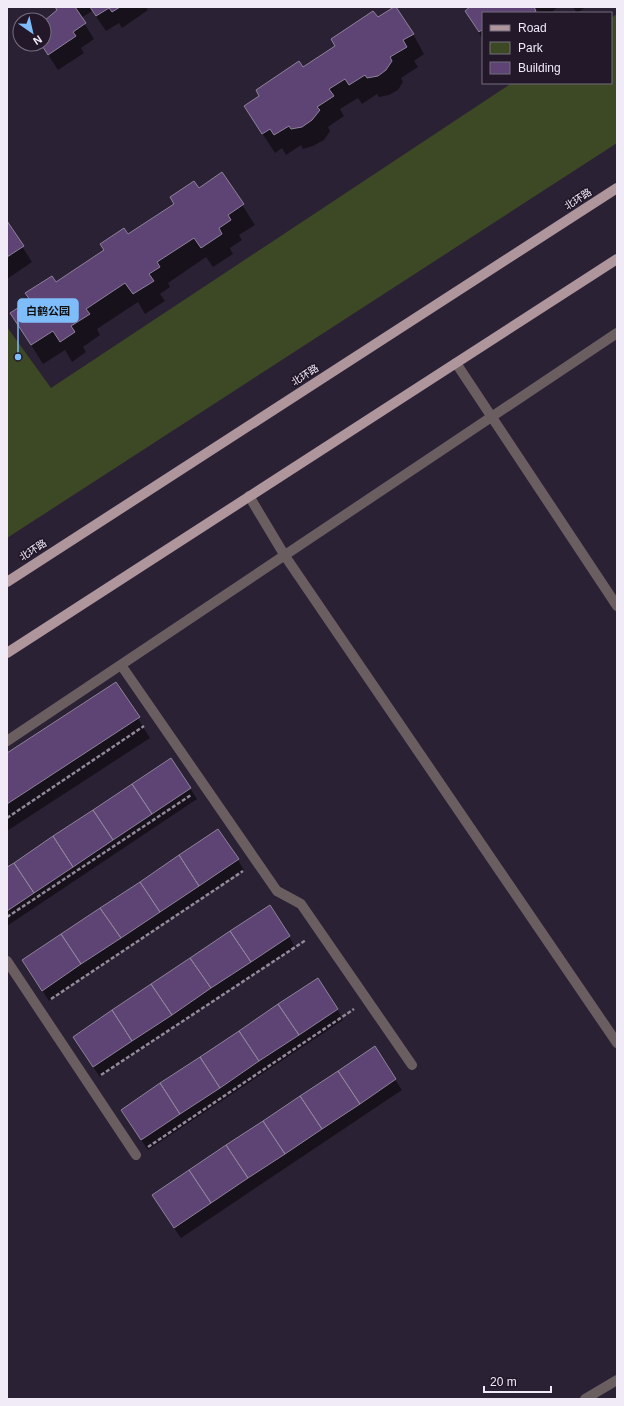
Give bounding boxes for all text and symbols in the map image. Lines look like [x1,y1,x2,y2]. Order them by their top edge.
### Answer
north arrow [12,12,52,52]
legend [482,12,612,84]
text: Road [518,21,547,35]
text: N [31,33,44,48]
text: Park [518,41,544,55]
text: Building [518,61,561,75]
street label: 北环路 [562,186,594,212]
callout: 白鹤公园 [18,299,78,322]
text: 白鹤公园 [26,305,70,317]
street label: 北环路 [289,362,321,388]
street label: 北环路 [17,537,49,563]
scale bar [484,1368,551,1394]
text: 20 m [490,1375,517,1389]

